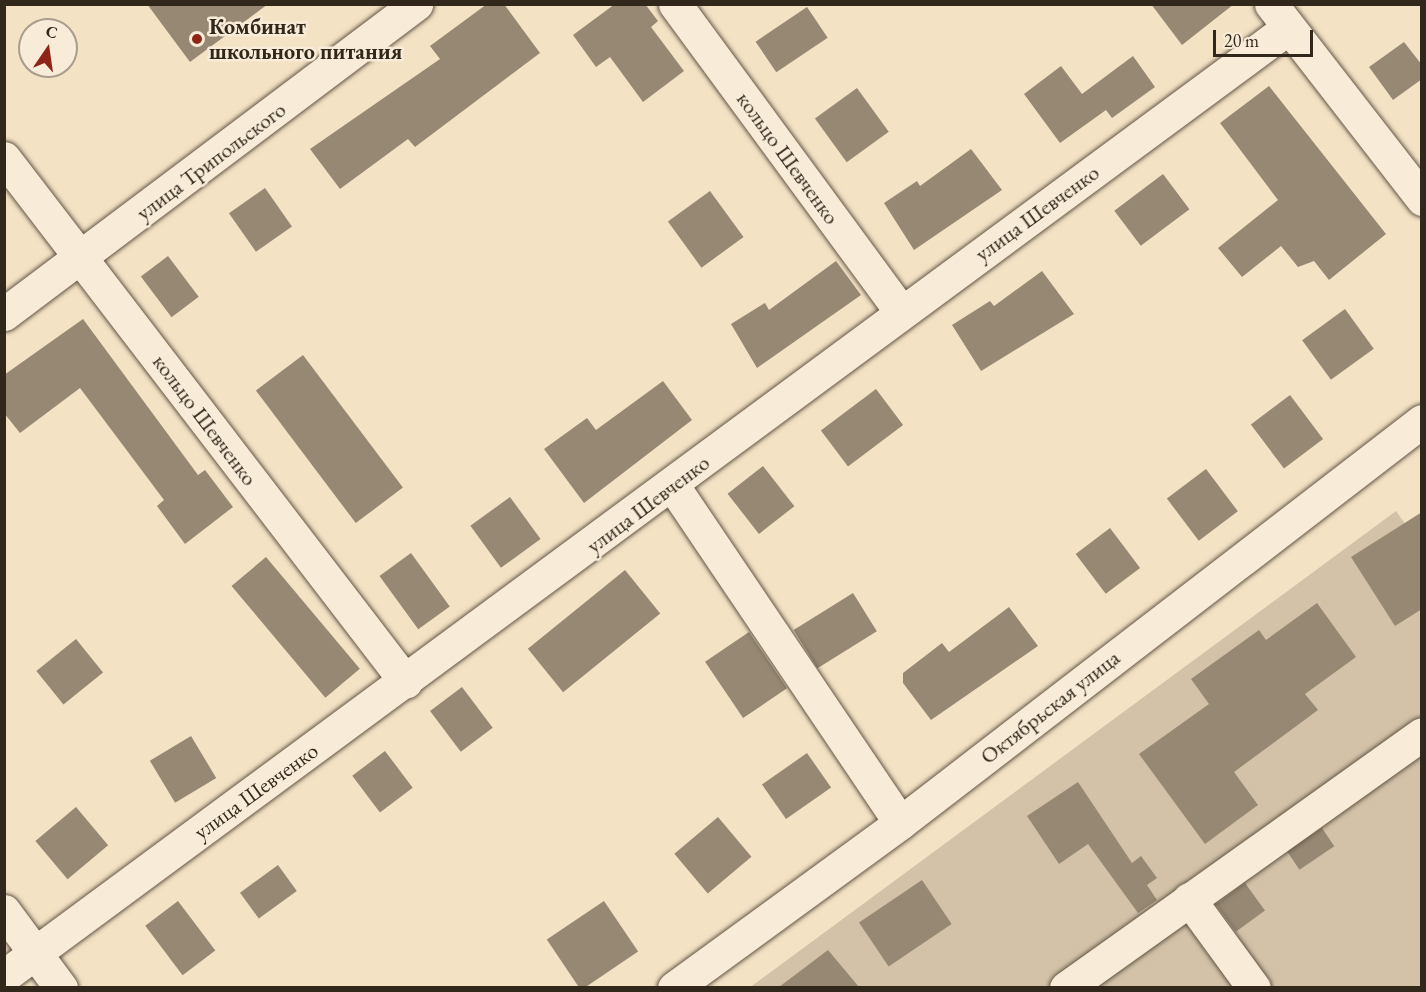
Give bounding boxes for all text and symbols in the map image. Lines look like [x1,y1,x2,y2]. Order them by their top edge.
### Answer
place label: Комбинат школьного питания [209,13,402,64]
north arrow [18,18,78,78]
scale bar [1216,18,1316,56]
text: С [44,20,60,43]
text: 20 m [1224,29,1259,52]
marker: Комбинат школьного питания [190,32,204,46]
street label: кольцо Шевченко [731,87,845,229]
street label: улица Трипольского [131,96,291,226]
street label: улица Шевченко [970,159,1104,267]
street label: кольцо Шевченко [147,349,263,491]
street label: улица Шевченко [581,449,715,559]
street label: Октябрьская улица [975,644,1125,770]
street label: улица Шевченко [189,737,323,845]

